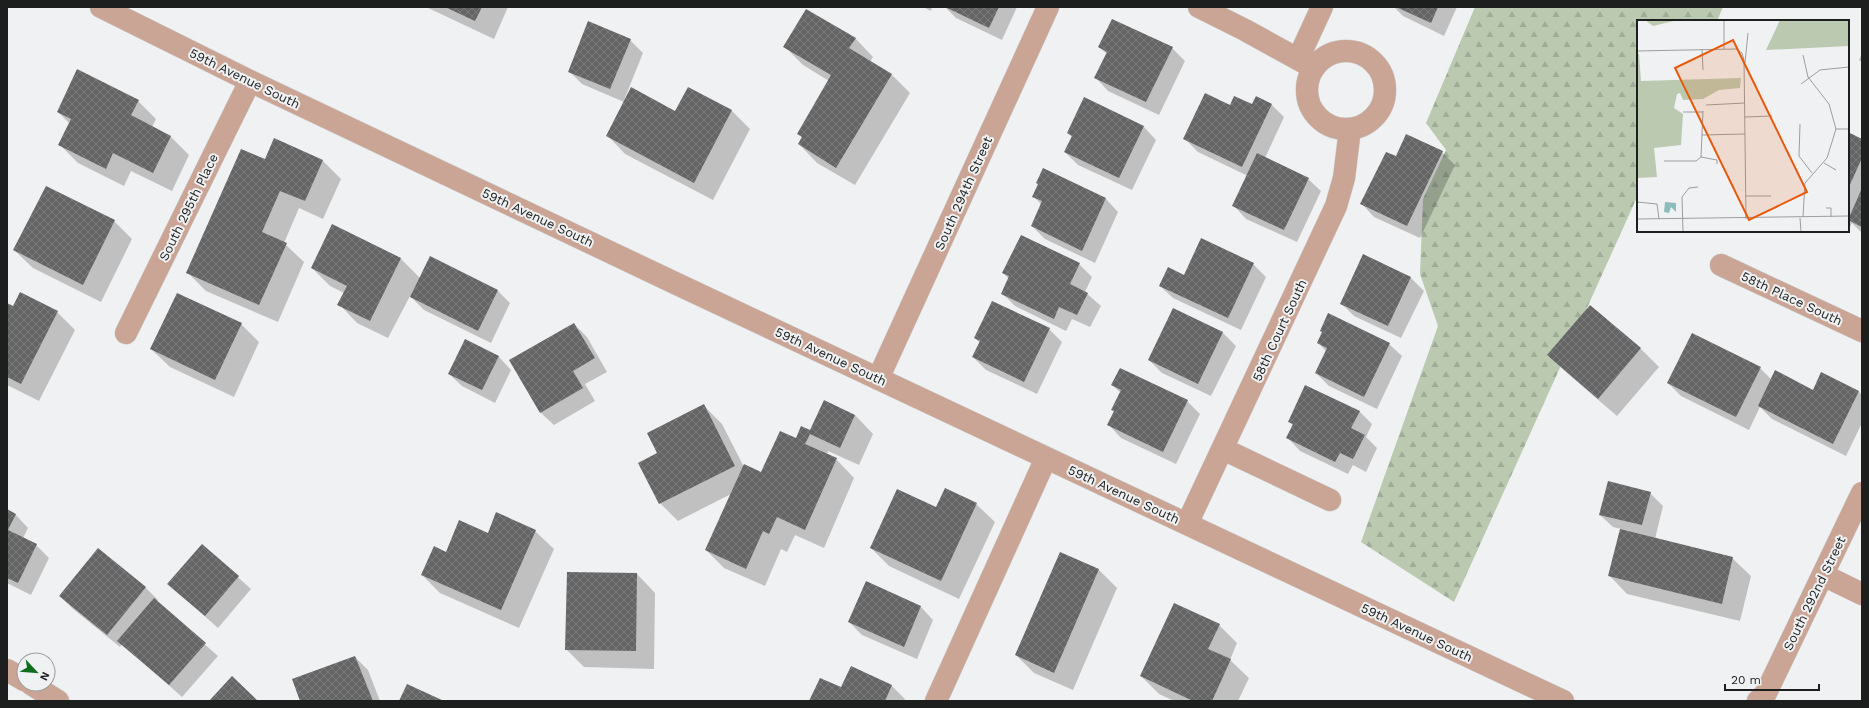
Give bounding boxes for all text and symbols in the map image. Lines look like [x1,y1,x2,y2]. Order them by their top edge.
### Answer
inset map [1637,20,1849,232]
street label: 59th Avenue South [187,45,302,112]
street label: South 294th Street [932,134,995,252]
street label: South 295th Place [156,151,221,263]
street label: 59th Avenue South [480,185,596,250]
street label: 58th Place South [1739,268,1845,328]
street label: 58th Court South [1249,277,1310,384]
street label: 59th Avenue South [773,324,889,389]
street label: 59th Avenue South [1066,462,1182,527]
street label: South 292nd Street [1780,533,1849,653]
street label: 59th Avenue South [1359,600,1475,665]
north arrow [16,652,56,692]
scale bar [1725,666,1819,692]
text: N [37,670,52,683]
text: 20 m [1731,673,1761,687]

